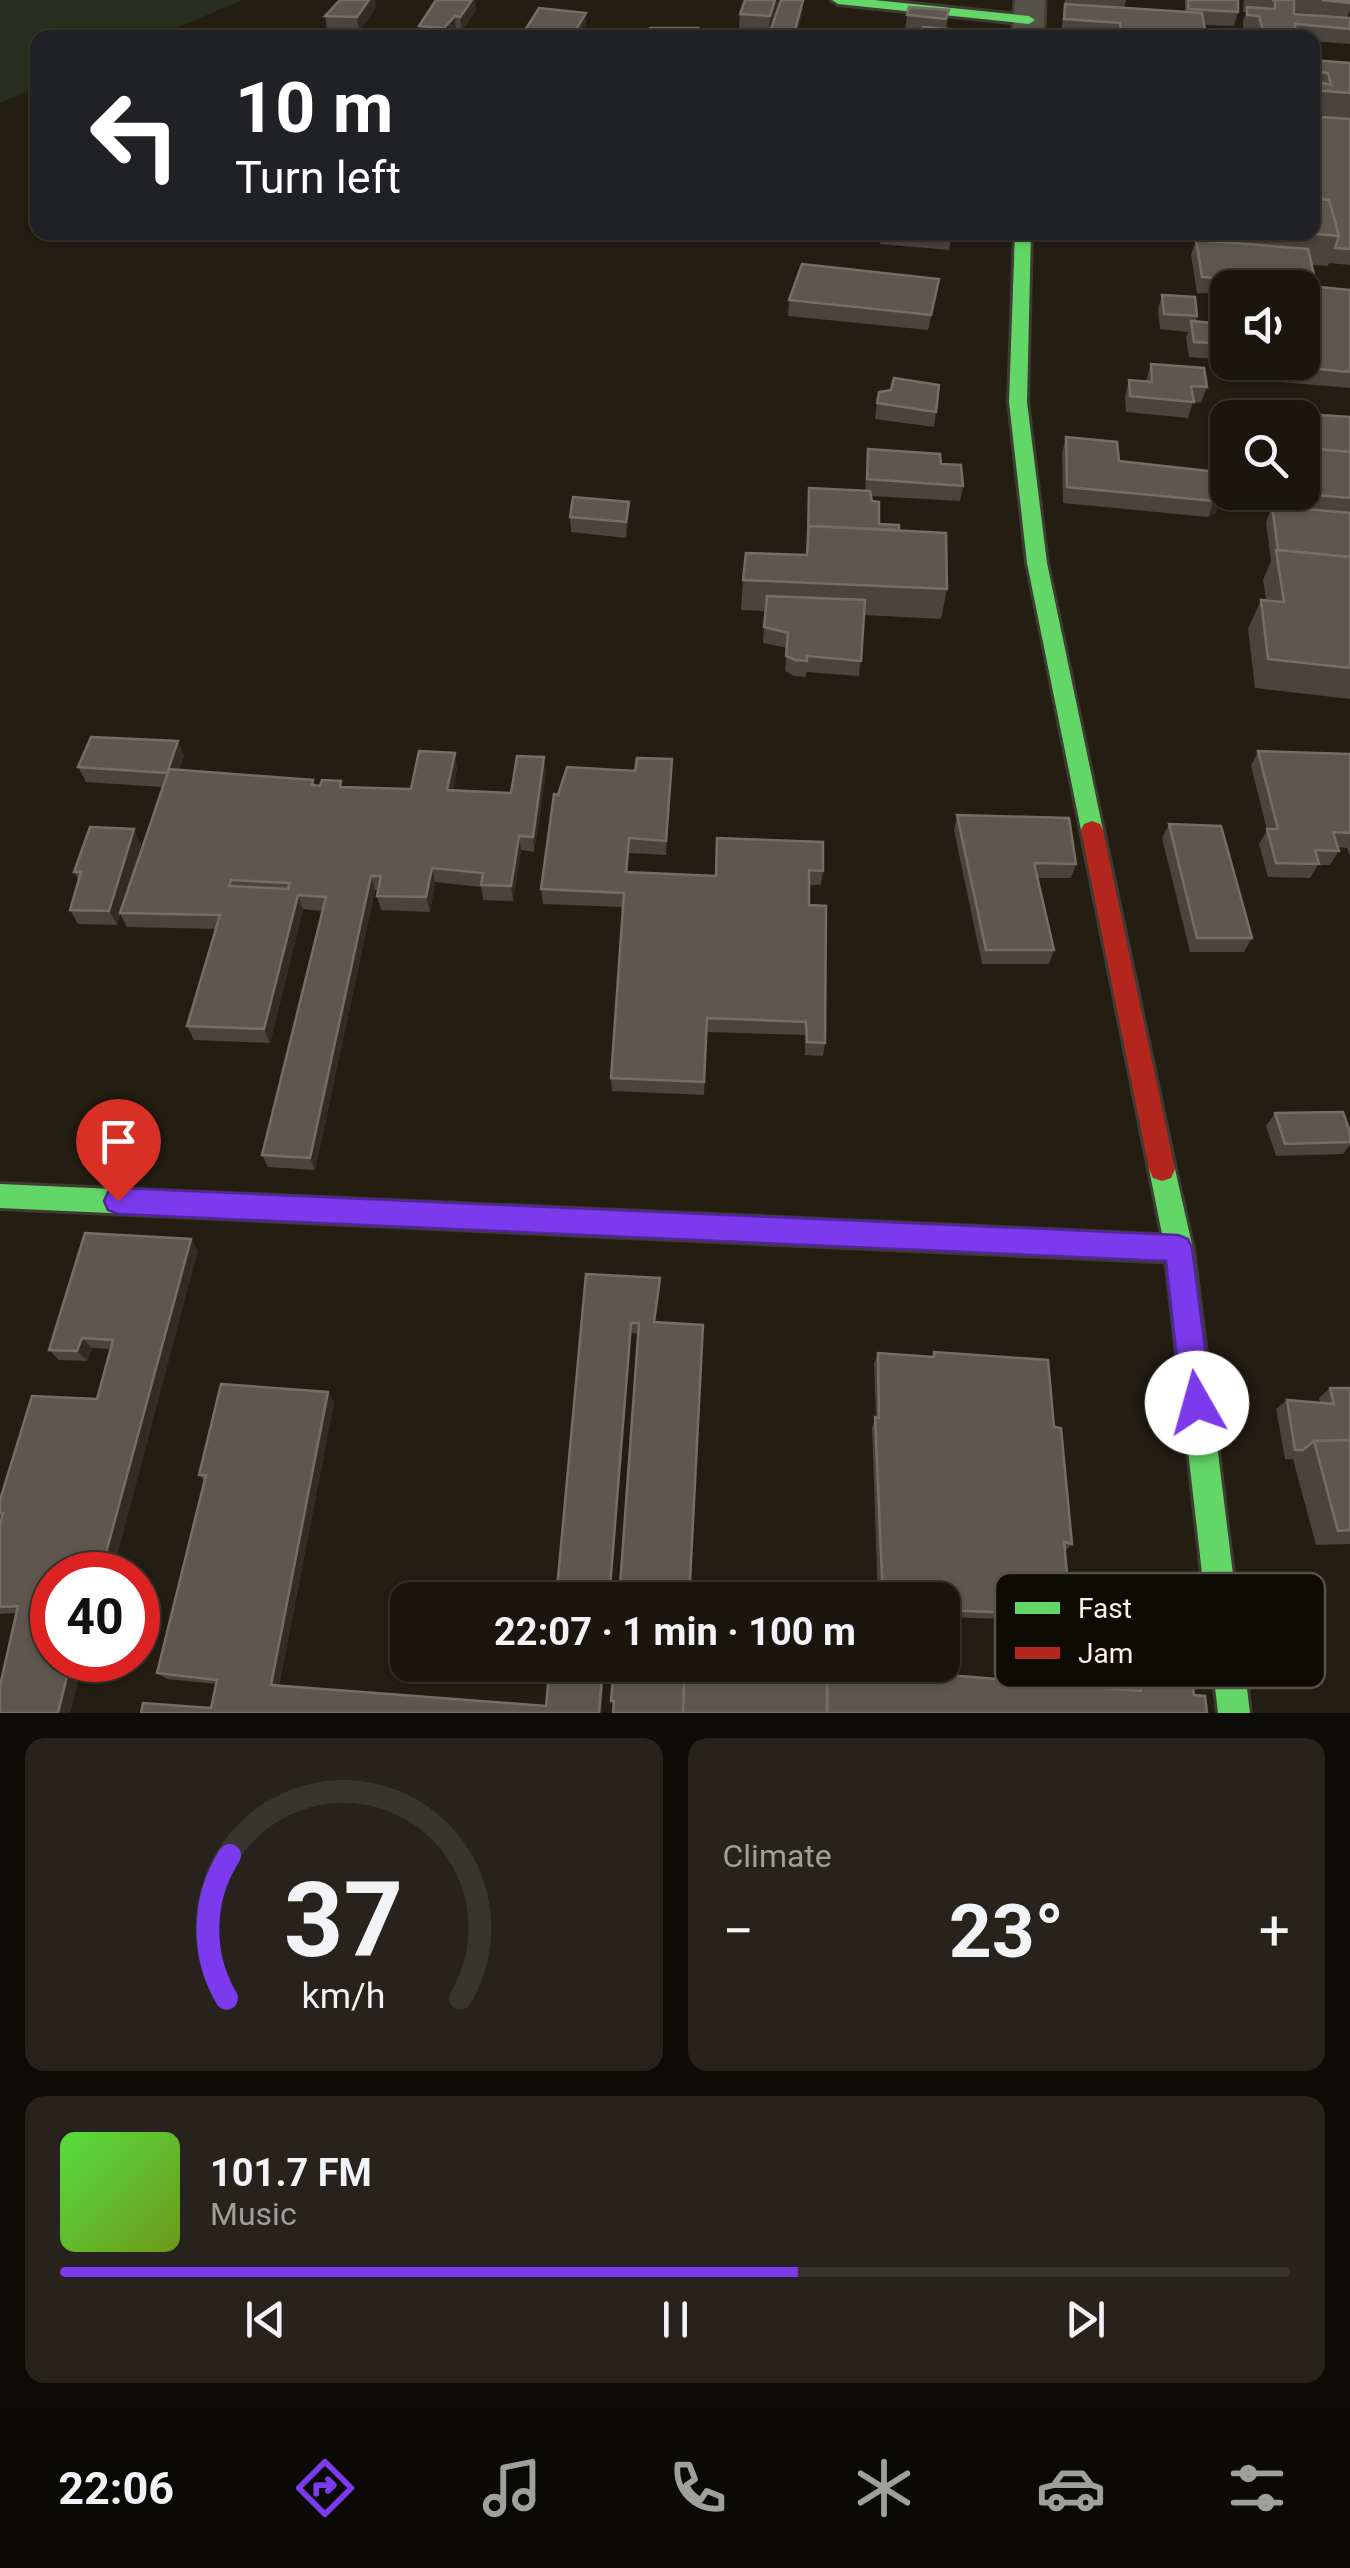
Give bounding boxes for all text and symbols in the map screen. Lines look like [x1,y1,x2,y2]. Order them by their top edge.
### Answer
text: 10 m [235,67,393,149]
icon: left [70,70,200,200]
text: Turn left [235,151,401,204]
map controls [1210,270,1320,510]
button: sound [1210,270,1320,380]
button: search [1210,400,1320,510]
pin [76,1099,161,1202]
icon: arrive [91,1114,146,1169]
position arrow [1145,1351,1249,1455]
speed limit sign: 40 [30,1552,160,1682]
legend [995,1573,1325,1688]
text: Fast [1078,1592,1132,1625]
text: 22:07 · 1 min · 100 m [494,1610,856,1654]
text: Jam [1078,1637,1133,1670]
text: Climate [723,1837,832,1875]
text: 37 [284,1860,403,1981]
text: 23° [949,1887,1064,1975]
text: − [723,1899,754,1963]
text: + [1259,1899,1290,1963]
text: km/h [302,1975,386,2017]
text: 101.7 FM [210,2151,372,2195]
text: Music [210,2195,297,2233]
icon: previous [238,2292,293,2347]
icon: pause [648,2292,703,2347]
icon: next [1058,2292,1113,2347]
icon: directions [290,2453,360,2523]
icon: music [477,2453,547,2523]
icon: phone [663,2453,733,2523]
icon: climate [849,2453,919,2523]
icon: car [1036,2453,1106,2523]
icon: filters [1222,2453,1292,2523]
text: 22:06 [58,2462,174,2515]

